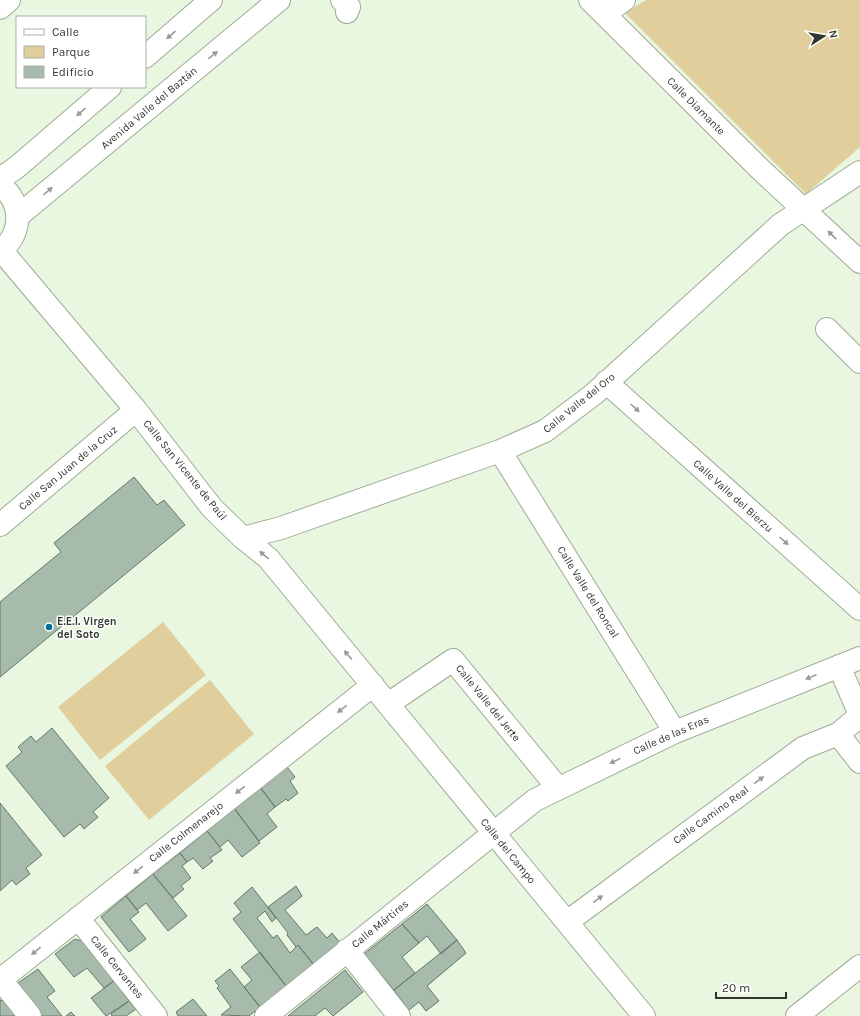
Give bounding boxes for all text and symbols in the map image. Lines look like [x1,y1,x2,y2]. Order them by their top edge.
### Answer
legend [16,16,146,88]
north arrow [804,16,844,56]
text: Calle [52,25,79,39]
text: N [826,29,840,39]
one-way arrow [166,30,177,39]
text: Parque [52,45,90,59]
one-way arrow [208,50,218,59]
street label: Avenida Valle del Baztán [98,64,200,152]
text: Edificio [52,65,93,79]
street label: Calle Diamante [664,74,728,138]
one-way arrow [75,108,86,117]
one-way arrow [43,187,54,196]
one-way arrow [827,230,837,240]
street label: Calle Valle del Oro [541,370,617,436]
one-way arrow [631,403,640,412]
street label: Calle San Vicente de Paúl [140,417,230,523]
street label: Calle San Juan de la Cruz [16,423,120,513]
street label: Calle Valle del Bierzu [690,457,776,535]
one-way arrow [779,537,790,546]
street label: Calle Valle del Roncal [555,544,621,640]
one-way arrow [259,551,270,560]
place label: E.E.I. Virgen del Soto [57,615,117,641]
marker: E.E.I. Virgen del Soto [44,622,54,632]
one-way arrow [344,649,352,660]
street label: Calle Valle del Jerte [453,662,523,744]
one-way arrow [805,674,816,680]
one-way arrow [337,705,348,713]
street label: Calle de las Eras [631,712,711,758]
one-way arrow [609,758,620,764]
one-way arrow [754,776,764,784]
street label: Calle Camino Real [671,783,751,847]
one-way arrow [235,785,246,794]
street label: Calle Colmenarejo [146,799,226,865]
street label: Calle del Campo [478,816,538,886]
one-way arrow [132,866,143,874]
one-way arrow [593,895,603,903]
street label: Calle Mártires [349,897,411,951]
street label: Calle Cervantes [88,933,147,1001]
one-way arrow [31,946,42,955]
scale bar [716,974,786,1000]
text: 20 m [722,981,750,995]

